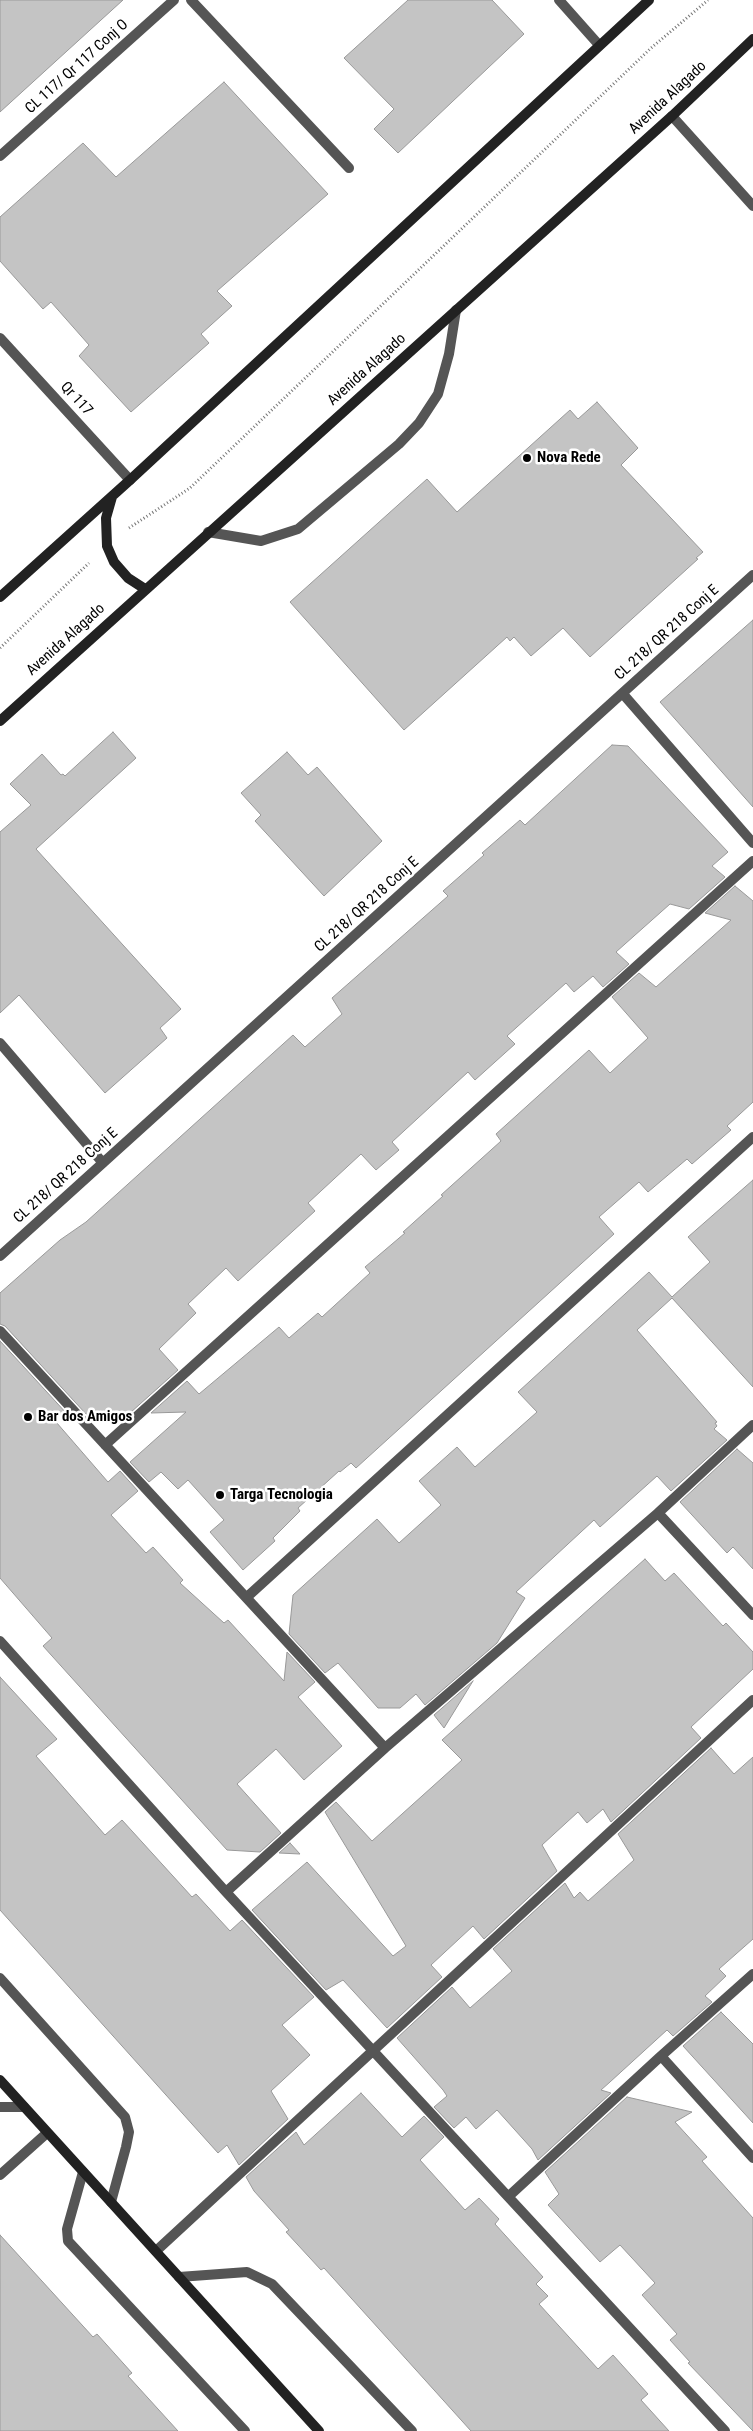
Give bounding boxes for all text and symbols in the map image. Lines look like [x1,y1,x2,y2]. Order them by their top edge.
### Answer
street label: CL 117/ Qr 117 Conj O [22,16,132,118]
street label: Avenida Alagado [626,58,710,138]
street label: Avenida Alagado [324,330,410,410]
street label: Qr 117 [56,378,96,420]
place label: Nova Rede [537,449,601,467]
marker: Nova Rede [521,452,533,464]
street label: CL 218/ QR 218 Conj E [611,582,723,684]
street label: Avenida Alagado [23,600,109,680]
street label: CL 218/ QR 218 Conj E [311,854,423,956]
street label: CL 218/ QR 218 Conj E [10,1125,122,1227]
place label: Bar dos Amigos [38,1408,132,1426]
marker: Bar dos Amigos [22,1411,34,1423]
place label: Targa Tecnologia [230,1486,333,1504]
marker: Targa Tecnologia [214,1489,226,1501]

